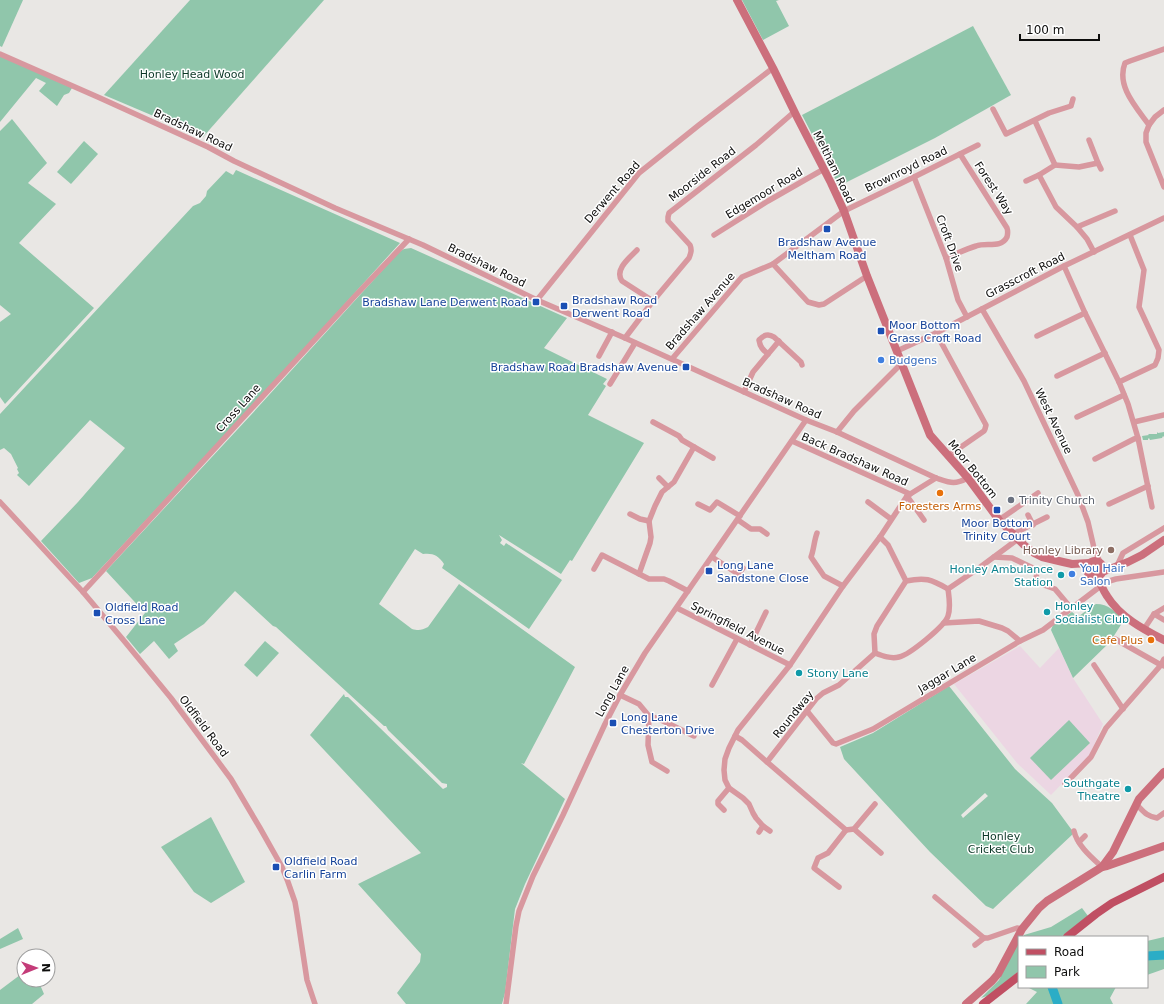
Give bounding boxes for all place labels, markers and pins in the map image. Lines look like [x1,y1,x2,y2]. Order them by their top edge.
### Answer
marker: Bradshaw Avenue Meltham Road [822,224,832,234]
place label: Bradshaw Avenue Meltham Road [778,236,877,262]
place label: Bradshaw Road Derwent Road [572,294,657,320]
place label: Bradshaw Lane Derwent Road [362,296,528,309]
marker: Bradshaw Lane Derwent Road [531,297,541,307]
marker: Bradshaw Road Derwent Road [559,301,569,311]
place label: Moor Bottom Grass Croft Road [889,319,982,345]
marker: Moor Bottom Grass Croft Road [876,326,886,336]
place label: Budgens [889,354,937,367]
marker: Budgens [876,355,886,365]
place label: Bradshaw Road Bradshaw Avenue [491,361,678,374]
marker: Bradshaw Road Bradshaw Avenue [681,362,691,372]
marker: Foresters Arms [935,488,945,498]
place label: Trinity Church [1018,494,1095,507]
marker: Trinity Church [1006,495,1016,505]
place label: Foresters Arms [899,500,982,513]
marker: Moor Bottom Trinity Court [992,505,1002,515]
place label: Moor Bottom Trinity Court [961,517,1033,543]
place label: Honley Library [1023,544,1103,557]
marker: Honley Library [1106,545,1116,555]
place label: Long Lane Sandstone Close [717,559,809,585]
place label: You Hair Salon [1079,562,1126,588]
place label: Honley Ambulance Station [949,563,1053,589]
marker: Long Lane Sandstone Close [704,566,714,576]
marker: You Hair Salon [1067,569,1077,579]
marker: Honley Ambulance Station [1056,570,1066,580]
place label: Honley Socialist Club [1055,600,1129,626]
place label: Oldfield Road Cross Lane [105,601,179,627]
marker: Honley Socialist Club [1042,607,1052,617]
marker: Oldfield Road Cross Lane [92,608,102,618]
place label: Cafe Plus [1092,634,1143,647]
marker: Cafe Plus [1146,635,1156,645]
place label: Stony Lane [807,667,869,680]
marker: Stony Lane [794,668,804,678]
place label: Long Lane Chesterton Drive [621,711,715,737]
marker: Long Lane Chesterton Drive [608,718,618,728]
place label: Southgate Theatre [1063,777,1120,803]
marker: Southgate Theatre [1123,784,1133,794]
place label: Oldfield Road Carlin Farm [284,855,358,881]
marker: Oldfield Road Carlin Farm [271,862,281,872]

